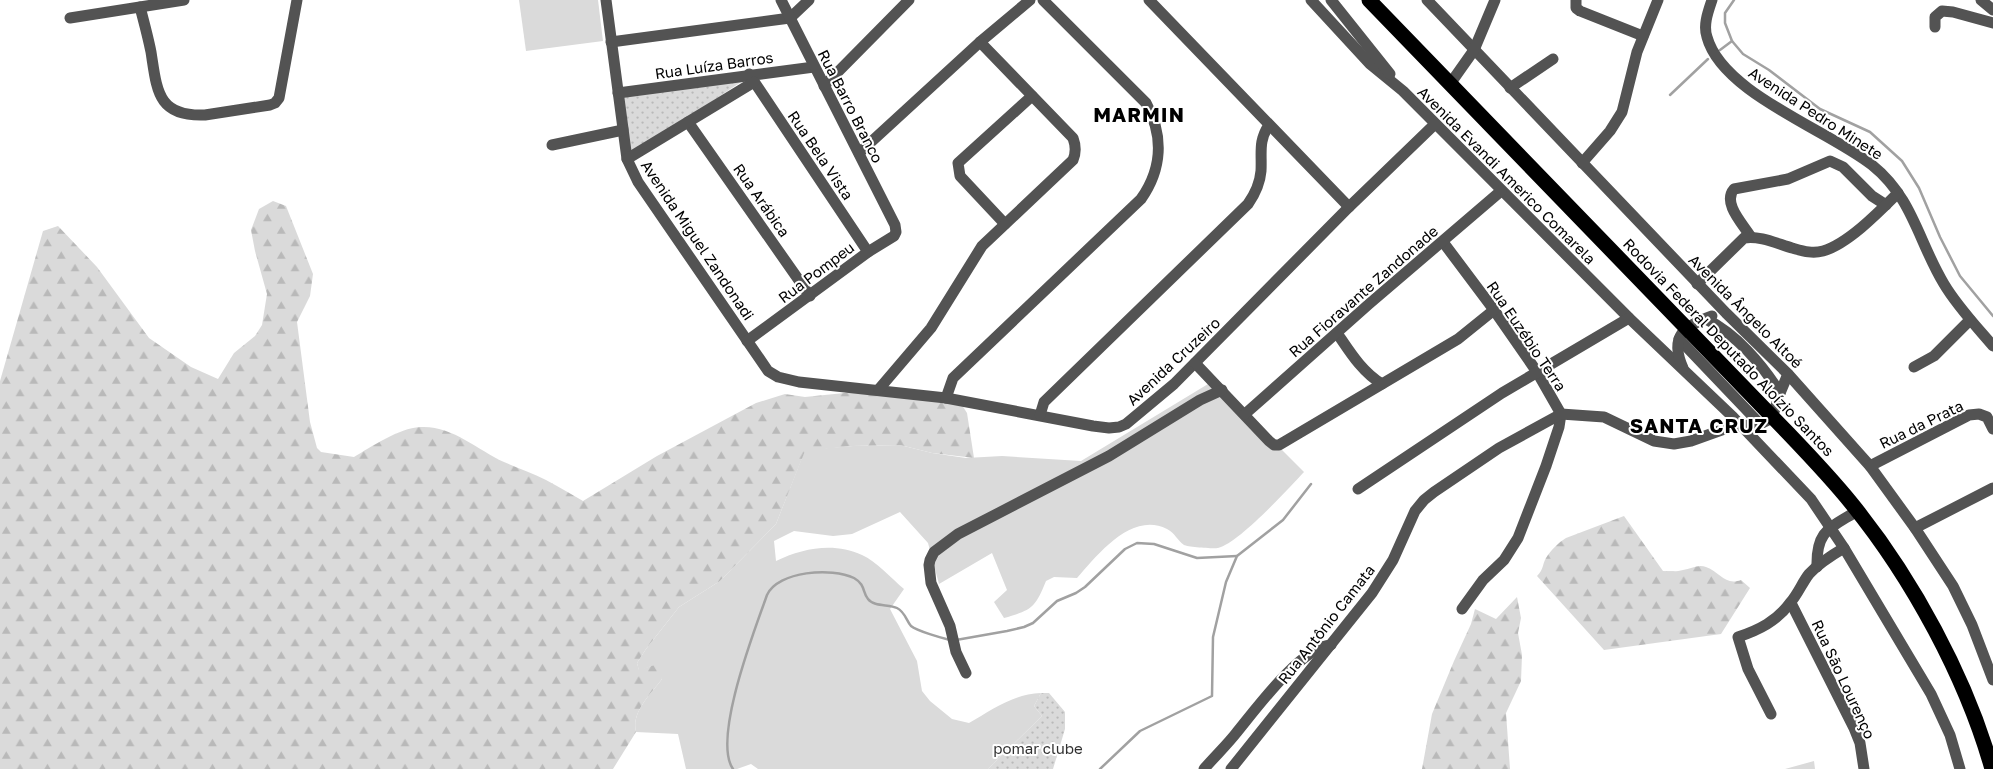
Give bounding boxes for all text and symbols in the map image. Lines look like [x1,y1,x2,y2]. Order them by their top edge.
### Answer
street label: Rua Barro Branco [815,46,887,166]
street label: Rua Luíza Barros [654,48,774,82]
street label: Avenida Pedro Minete [1746,63,1887,163]
street label: Avenida Evandi Americo Comarela [1414,82,1600,268]
district label: MARMIN [1093,102,1185,126]
street label: Rua Bela Vista [785,107,857,203]
street label: Avenida Miguel Zandonadi [638,157,758,323]
street label: Rua Arábica [730,160,794,240]
street label: Rua Fioravante Zandonade [1285,221,1441,361]
street label: Rodovia Federal Deputado Aloízio Santos [1620,234,1838,460]
street label: Rua Pompeu [775,238,857,306]
street label: Avenida Ângelo Altoé [1685,250,1807,372]
street label: Rua Euzébio Terra [1484,278,1570,394]
street label: Avenida Cruzeiro [1123,313,1223,409]
street label: Rua da Prata [1876,396,1966,452]
district label: SANTA CRUZ [1630,413,1768,437]
street label: Rua Antônio Camata [1274,561,1378,687]
street label: Rua São Lourenço [1809,617,1879,741]
park label: pomar clube [993,739,1083,757]

